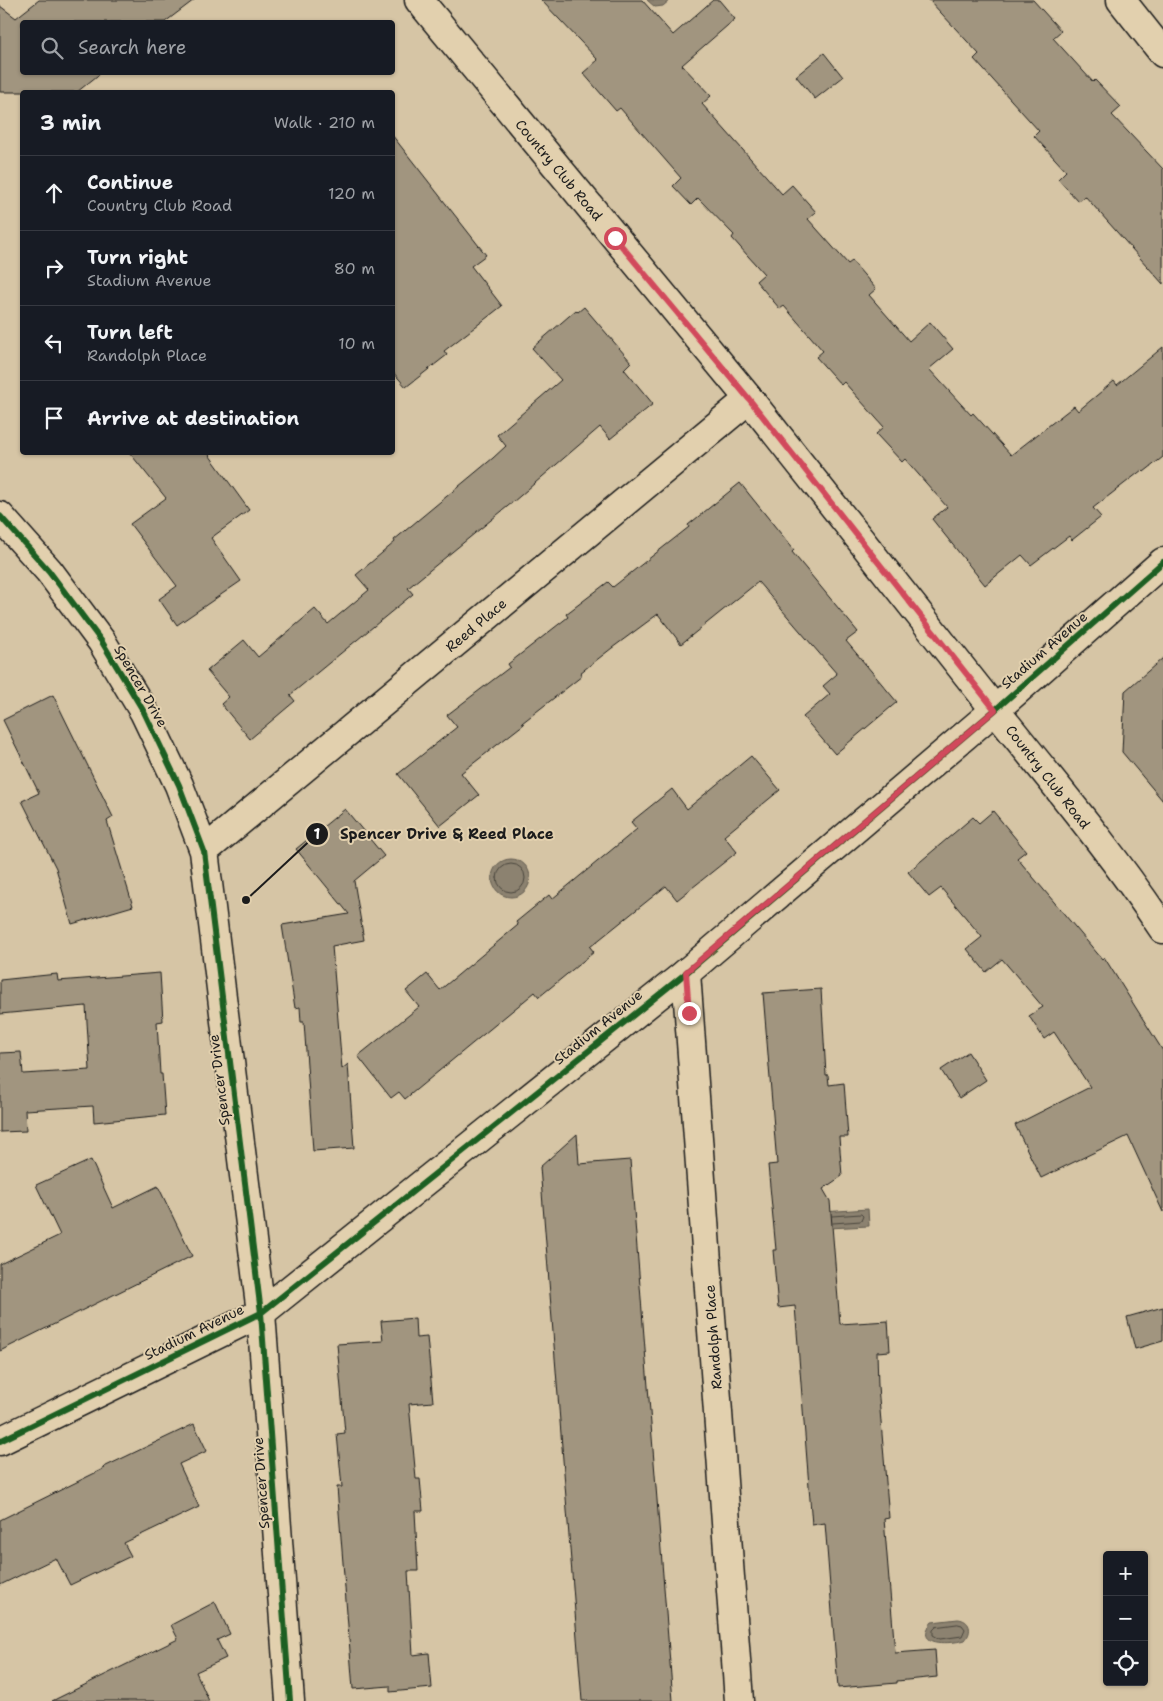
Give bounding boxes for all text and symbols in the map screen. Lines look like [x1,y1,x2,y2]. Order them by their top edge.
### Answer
search box [20,20,395,75]
icon: search [38,34,66,62]
text: Search here [78,35,187,60]
text: 3 min [40,109,101,137]
text: Walk · 210 m [274,112,375,133]
street label: Country Club Road [511,116,607,224]
text: Continue [87,170,173,195]
icon: ahead [40,179,68,207]
text: 120 m [328,183,375,204]
text: Country Club Road [87,195,232,216]
route start [604,227,627,250]
text: Turn right [87,245,188,270]
icon: right [40,254,68,282]
text: 80 m [334,258,375,279]
text: Stadium Avenue [87,270,211,291]
text: Turn left [87,320,173,345]
icon: left [40,329,68,357]
text: 10 m [338,333,375,354]
text: Randolph Place [87,345,207,366]
icon: arrive [40,404,68,432]
text: Arrive at destination [87,406,299,431]
street label: Reed Place [442,594,510,656]
street label: Stadium Avenue [997,607,1091,693]
street label: Spencer Drive [110,642,172,730]
street label: Country Club Road [1002,721,1094,833]
callout: Spencer Drive & Reed Place [305,819,564,849]
text: 1 [314,824,321,844]
text: Spencer Drive & Reed Place [340,824,554,844]
street label: Stadium Avenue [550,986,646,1068]
route end [678,1002,701,1025]
street label: Spencer Drive [204,1033,234,1127]
street label: Randolph Place [700,1284,726,1390]
street label: Stadium Avenue [141,1300,247,1364]
street label: Spencer Drive [249,1436,273,1529]
map controls [1103,1551,1148,1686]
button: + [1103,1551,1148,1596]
button: − [1103,1596,1148,1641]
button: locate [1103,1641,1148,1686]

